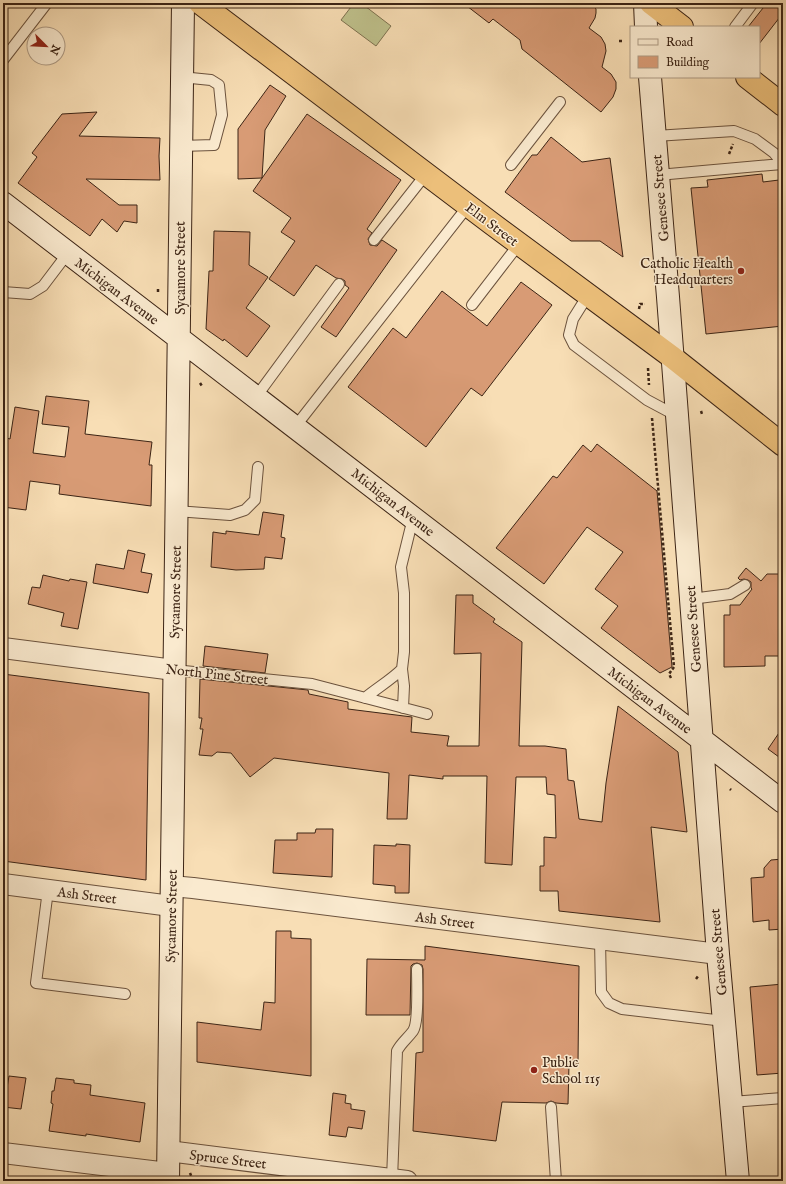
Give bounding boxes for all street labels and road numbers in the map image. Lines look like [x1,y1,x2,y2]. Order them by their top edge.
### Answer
street label: Genesee Street [648,154,674,242]
street label: Elm Street [461,199,522,251]
street label: Sycamore Street [172,221,190,315]
street label: Michigan Avenue [71,254,163,330]
street label: Michigan Avenue [347,465,438,541]
street label: Sycamore Street [166,545,186,639]
street label: Genesee Street [682,585,706,673]
street label: North Pine Street [165,661,269,689]
street label: Michigan Avenue [604,663,696,739]
street label: Sycamore Street [162,869,182,963]
street label: Ash Street [55,883,118,909]
street label: Ash Street [413,908,476,934]
street label: Genesee Street [706,908,732,996]
street label: Spruce Street [188,1146,268,1174]

